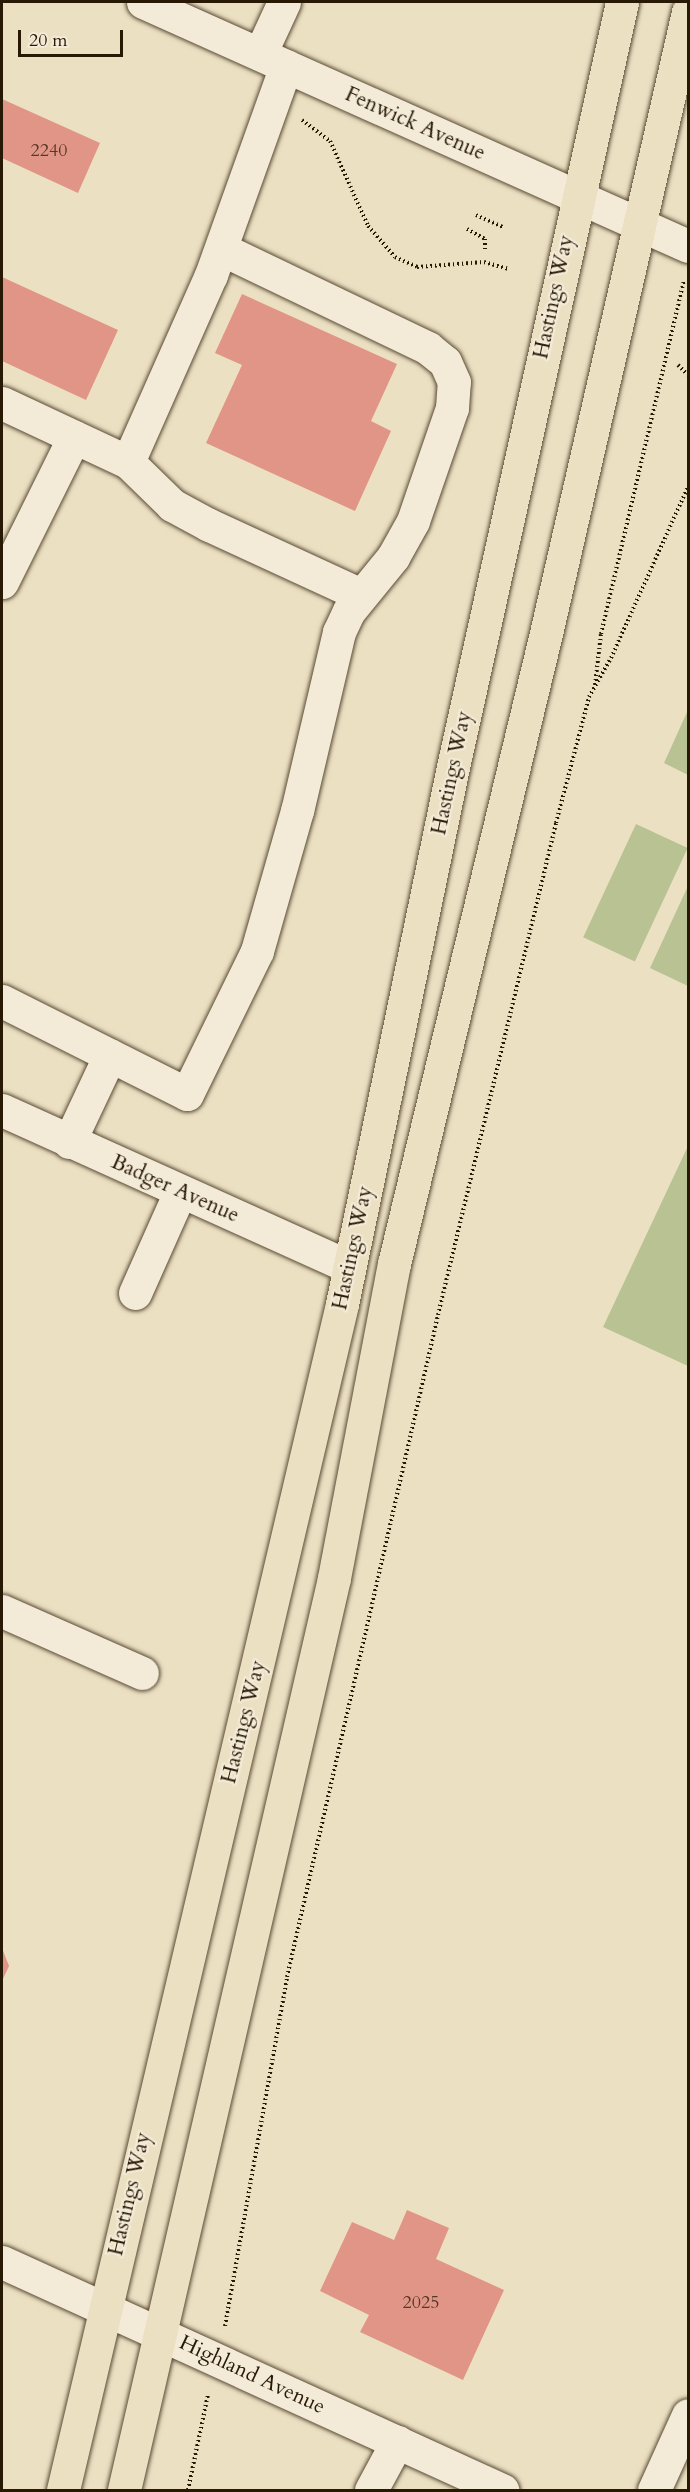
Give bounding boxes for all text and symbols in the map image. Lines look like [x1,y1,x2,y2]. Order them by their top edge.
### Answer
scale bar [21,18,126,56]
text: 20 m [29,28,68,53]
street label: Fenwick Avenue [341,82,489,166]
house number: 2240 [31,140,67,162]
street label: Hastings Way [529,233,579,361]
street label: Hastings Way [427,709,477,837]
street label: Badger Avenue [107,1150,243,1228]
street label: Hastings Way [328,1184,378,1312]
street label: Hastings Way [217,1658,271,1786]
street label: Hastings Way [104,2130,156,2258]
house number: 2025 [403,2292,439,2314]
street label: Highland Avenue [175,2330,329,2420]

